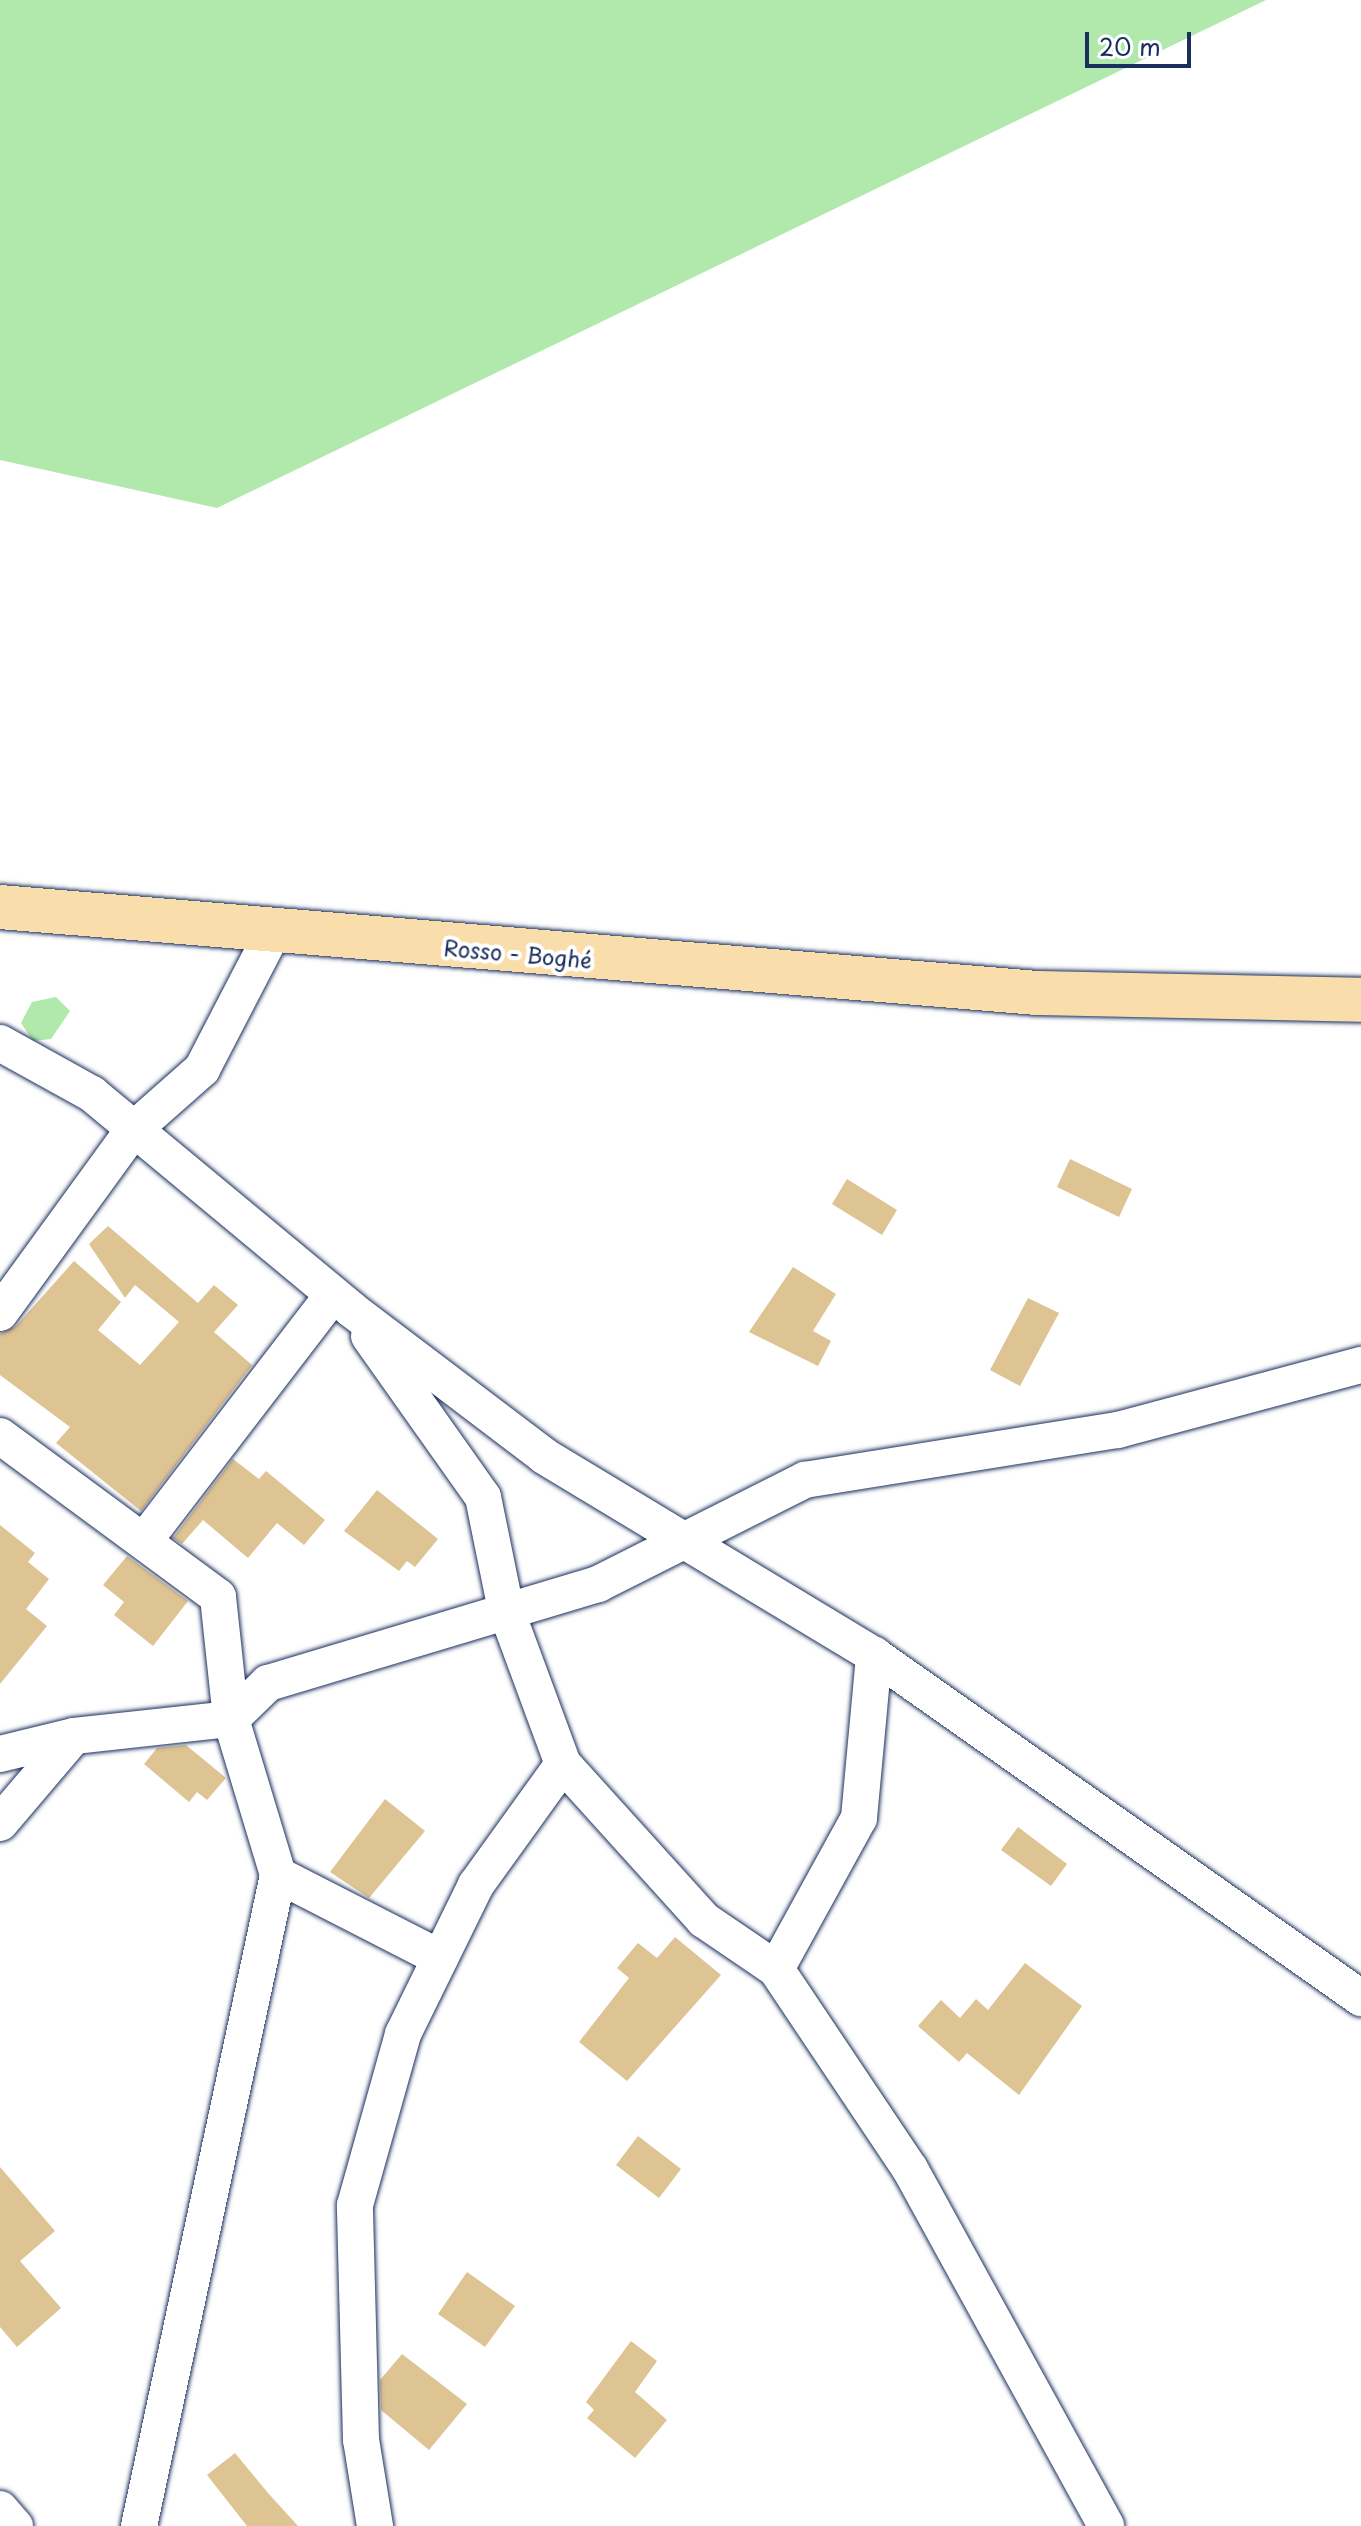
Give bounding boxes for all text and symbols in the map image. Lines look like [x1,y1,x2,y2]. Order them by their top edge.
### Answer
scale bar [1089,16,1195,66]
text: 20 m [1099,28,1161,64]
street label: Rosso - Boghé [442,933,594,973]

